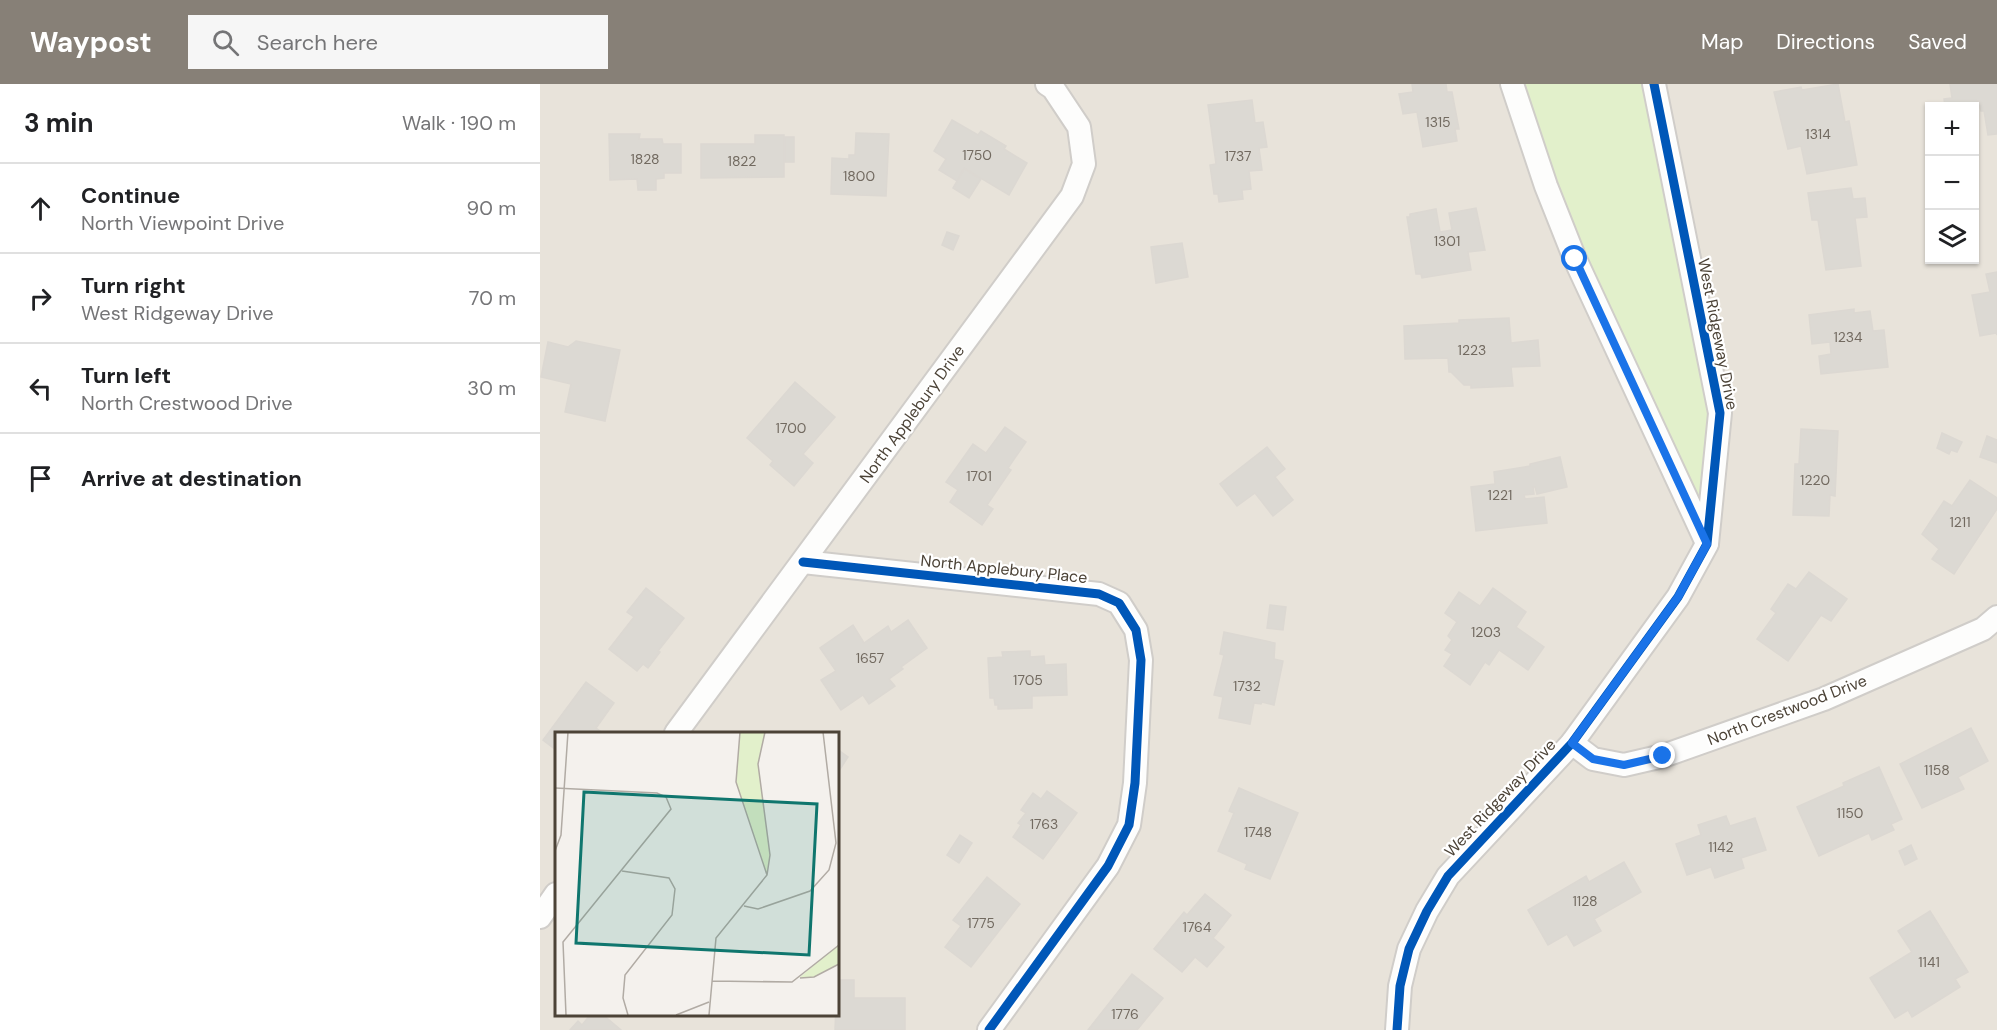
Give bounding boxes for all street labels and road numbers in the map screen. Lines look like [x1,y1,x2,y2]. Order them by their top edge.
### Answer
street label: West Ridgeway Drive [1693,256,1743,412]
street label: North Applebury Drive [855,341,969,487]
street label: North Applebury Place [920,550,1088,588]
street label: North Crestwood Drive [1704,670,1870,750]
street label: West Ridgeway Drive [1440,734,1560,862]

